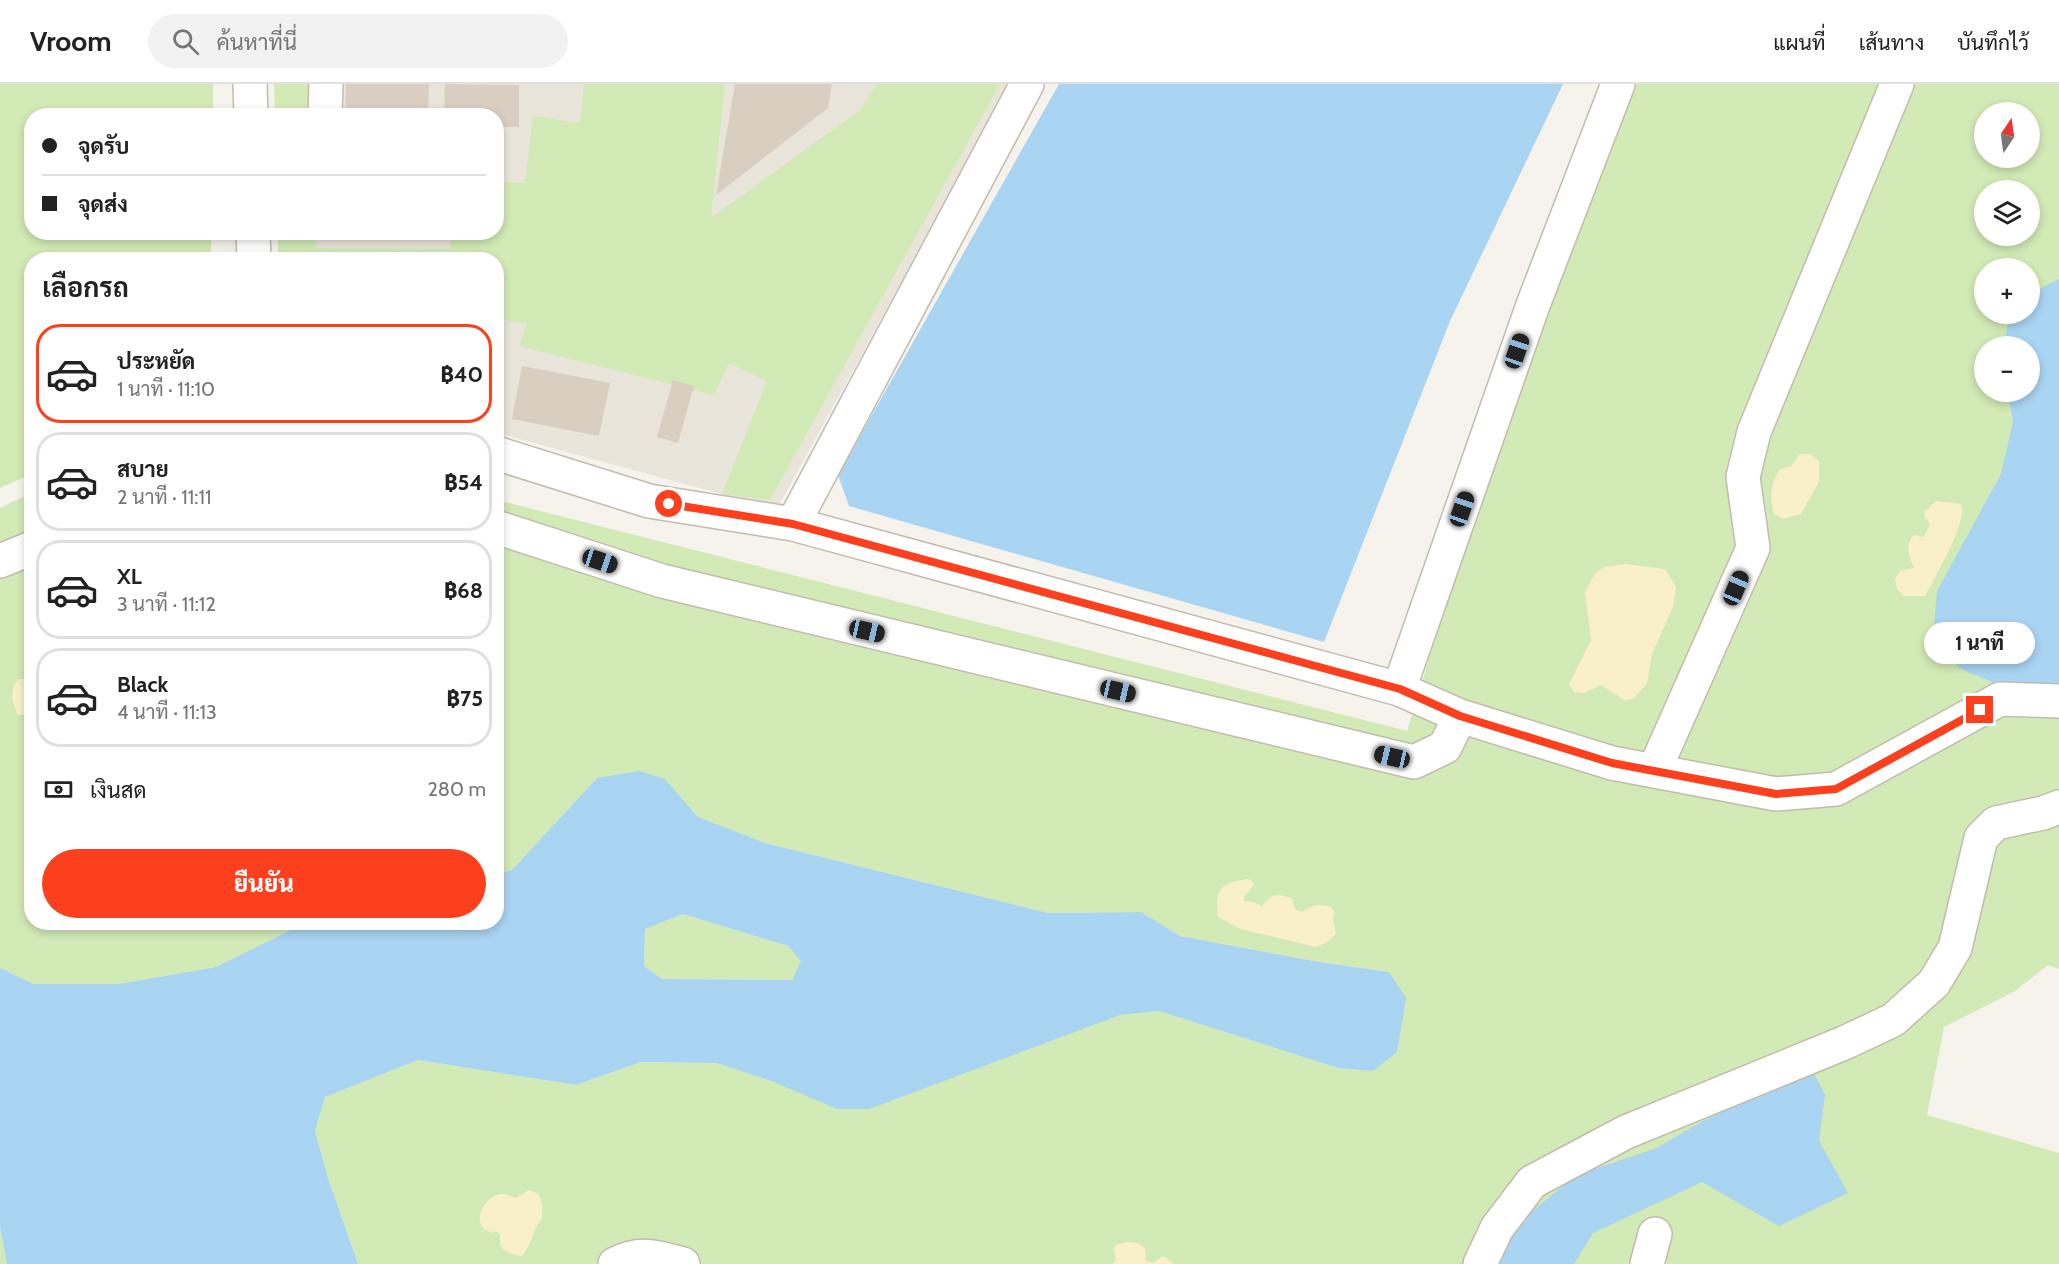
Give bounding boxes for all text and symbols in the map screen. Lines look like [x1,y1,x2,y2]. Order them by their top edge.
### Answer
search box [148,14,568,68]
text: Vroom [30,24,112,58]
icon: search [169,25,202,58]
text: ค้นหาที่นี่ [217,29,297,56]
text: แผนที่ [1773,30,1826,55]
text: เส้นทาง [1859,30,1924,55]
text: บันทึกไว้ [1957,30,2029,55]
north arrow [1974,102,2040,168]
map controls [1974,102,2040,402]
text: จุดรับ [78,133,129,160]
button: layers [1974,180,2040,246]
text: จุดส่ง [78,191,128,218]
button: + [1974,258,2040,324]
text: เลือกรถ [42,271,129,304]
car [1503,331,1531,371]
button: − [1974,336,2040,402]
icon: car [45,347,99,401]
text: ประหยัด [117,348,195,375]
text: ฿40 [440,361,483,388]
text: 1 นาที · 11:10 [117,377,215,401]
icon: car [45,455,99,509]
text: สบาย [117,456,169,483]
text: ฿54 [444,469,483,496]
text: 2 นาที · 11:11 [117,485,212,509]
car [1448,489,1476,529]
route start [655,490,682,517]
car [580,547,620,575]
icon: car [45,563,99,617]
text: XL [117,563,142,590]
car [1721,568,1751,608]
text: ฿68 [444,577,483,604]
text: 3 นาที · 11:12 [117,592,216,616]
car [847,618,887,644]
callout: 1 นาที [1924,623,2036,665]
text: 1 นาที [1955,631,2004,655]
icon: car [45,671,99,725]
text: Black [117,671,168,698]
car [1098,678,1138,704]
text: ฿75 [447,685,483,712]
route end [1966,696,1993,723]
text: 4 นาที · 11:13 [117,700,217,724]
car [1372,744,1412,770]
icon: cash [42,773,75,806]
text: เงินสด [90,777,147,804]
text: 280 m [427,777,486,801]
button: ยืนยัน [42,849,486,918]

